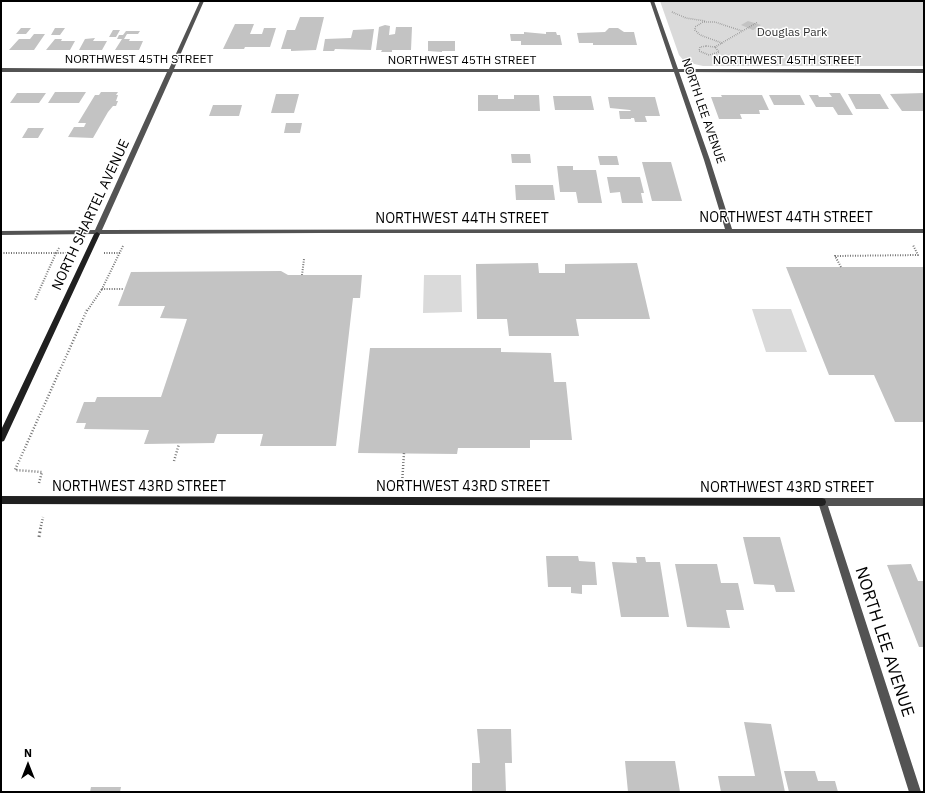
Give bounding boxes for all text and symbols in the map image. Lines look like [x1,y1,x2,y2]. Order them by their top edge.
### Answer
park label: Douglas Park [757,26,827,40]
street label: NORTHWEST 45TH STREET [65,53,213,67]
street label: NORTHWEST 45TH STREET [388,54,536,68]
street label: NORTHWEST 45TH STREET [713,54,861,68]
street label: NORTH LEE AVENUE [678,56,728,166]
street label: NORTH SHARTEL AVENUE [49,137,133,293]
street label: NORTHWEST 44TH STREET [699,210,873,226]
street label: NORTHWEST 44TH STREET [375,211,549,227]
street label: NORTHWEST 43RD STREET [52,479,226,495]
street label: NORTHWEST 43RD STREET [376,479,550,495]
street label: NORTHWEST 43RD STREET [700,480,874,496]
street label: NORTH LEE AVENUE [850,564,918,720]
north arrow [8,745,48,785]
text: N [24,746,32,760]

